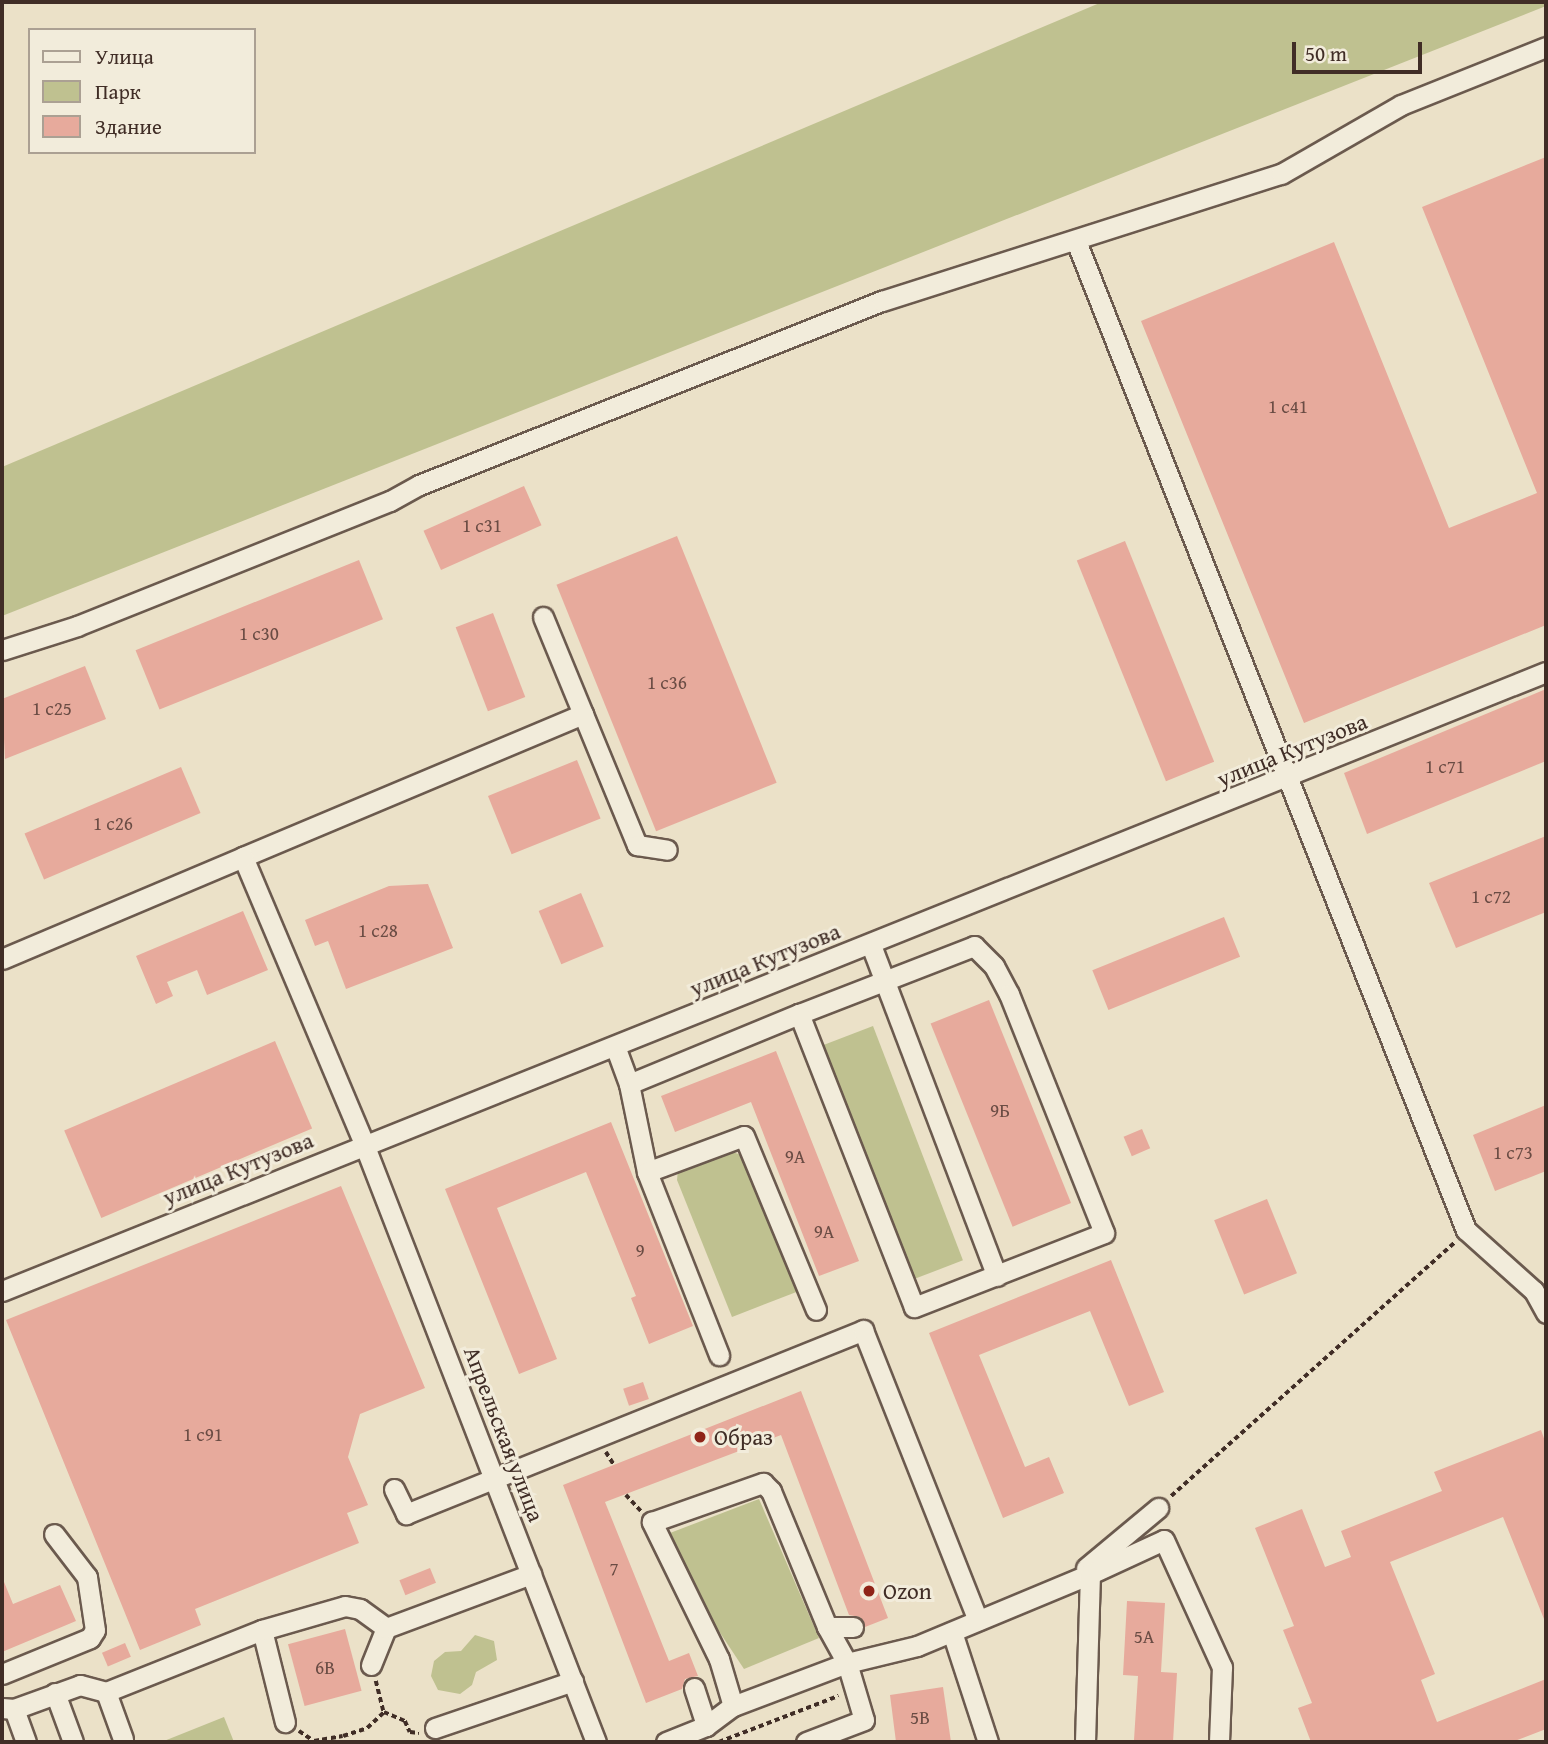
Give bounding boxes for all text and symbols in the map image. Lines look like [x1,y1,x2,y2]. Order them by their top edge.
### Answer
legend [28,28,256,154]
scale bar [1296,28,1426,72]
text: 50 m [1305,38,1347,69]
text: Улица [95,41,154,72]
text: Парк [95,76,141,107]
text: Здание [95,111,162,142]
house number: 1 с41 [1268,396,1308,418]
house number: 1 с31 [462,515,502,537]
house number: 1 с30 [239,623,279,645]
house number: 1 с36 [647,672,687,694]
house number: 1 с25 [32,698,72,720]
street label: улица Кутузова [1213,707,1371,793]
house number: 1 с71 [1425,756,1465,778]
house number: 1 с26 [93,813,133,835]
house number: 1 с72 [1471,886,1511,908]
street label: улица Кутузова [686,917,844,1003]
house number: 1 с28 [358,920,398,942]
house number: 9Б [990,1100,1010,1122]
street label: улица Кутузова [159,1126,317,1212]
house number: 1 с73 [1493,1142,1533,1164]
house number: 9А [785,1146,805,1168]
house number: 9А [814,1221,834,1243]
house number: 9 [635,1240,645,1262]
street label: Апрельская улица [458,1342,550,1526]
place label: Образ [714,1423,773,1451]
house number: 1 с91 [183,1424,223,1446]
marker: Образ [692,1429,708,1445]
house number: 7 [609,1558,619,1580]
place label: Ozon [883,1577,932,1605]
marker: Ozon [861,1583,877,1599]
house number: 5А [1134,1626,1154,1648]
house number: 6В [315,1657,335,1679]
house number: 5В [910,1707,930,1729]

